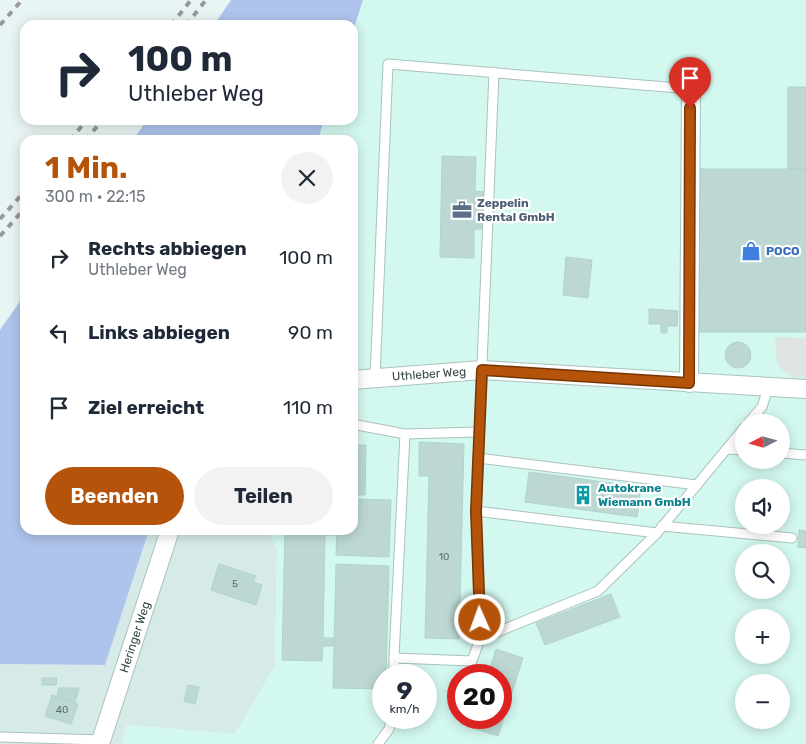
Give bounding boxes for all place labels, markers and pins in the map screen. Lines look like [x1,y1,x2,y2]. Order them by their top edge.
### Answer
pin [669,57,711,108]
place label: Zeppelin Rental GmbH [477,196,555,224]
office icon: Zeppelin Rental GmbH [451,199,473,221]
shop icon: POCO [740,240,762,262]
place label: POCO [766,244,800,258]
place label: Autokrane Wiemann GmbH [598,481,691,509]
building icon: Autokrane Wiemann GmbH [572,484,594,506]

